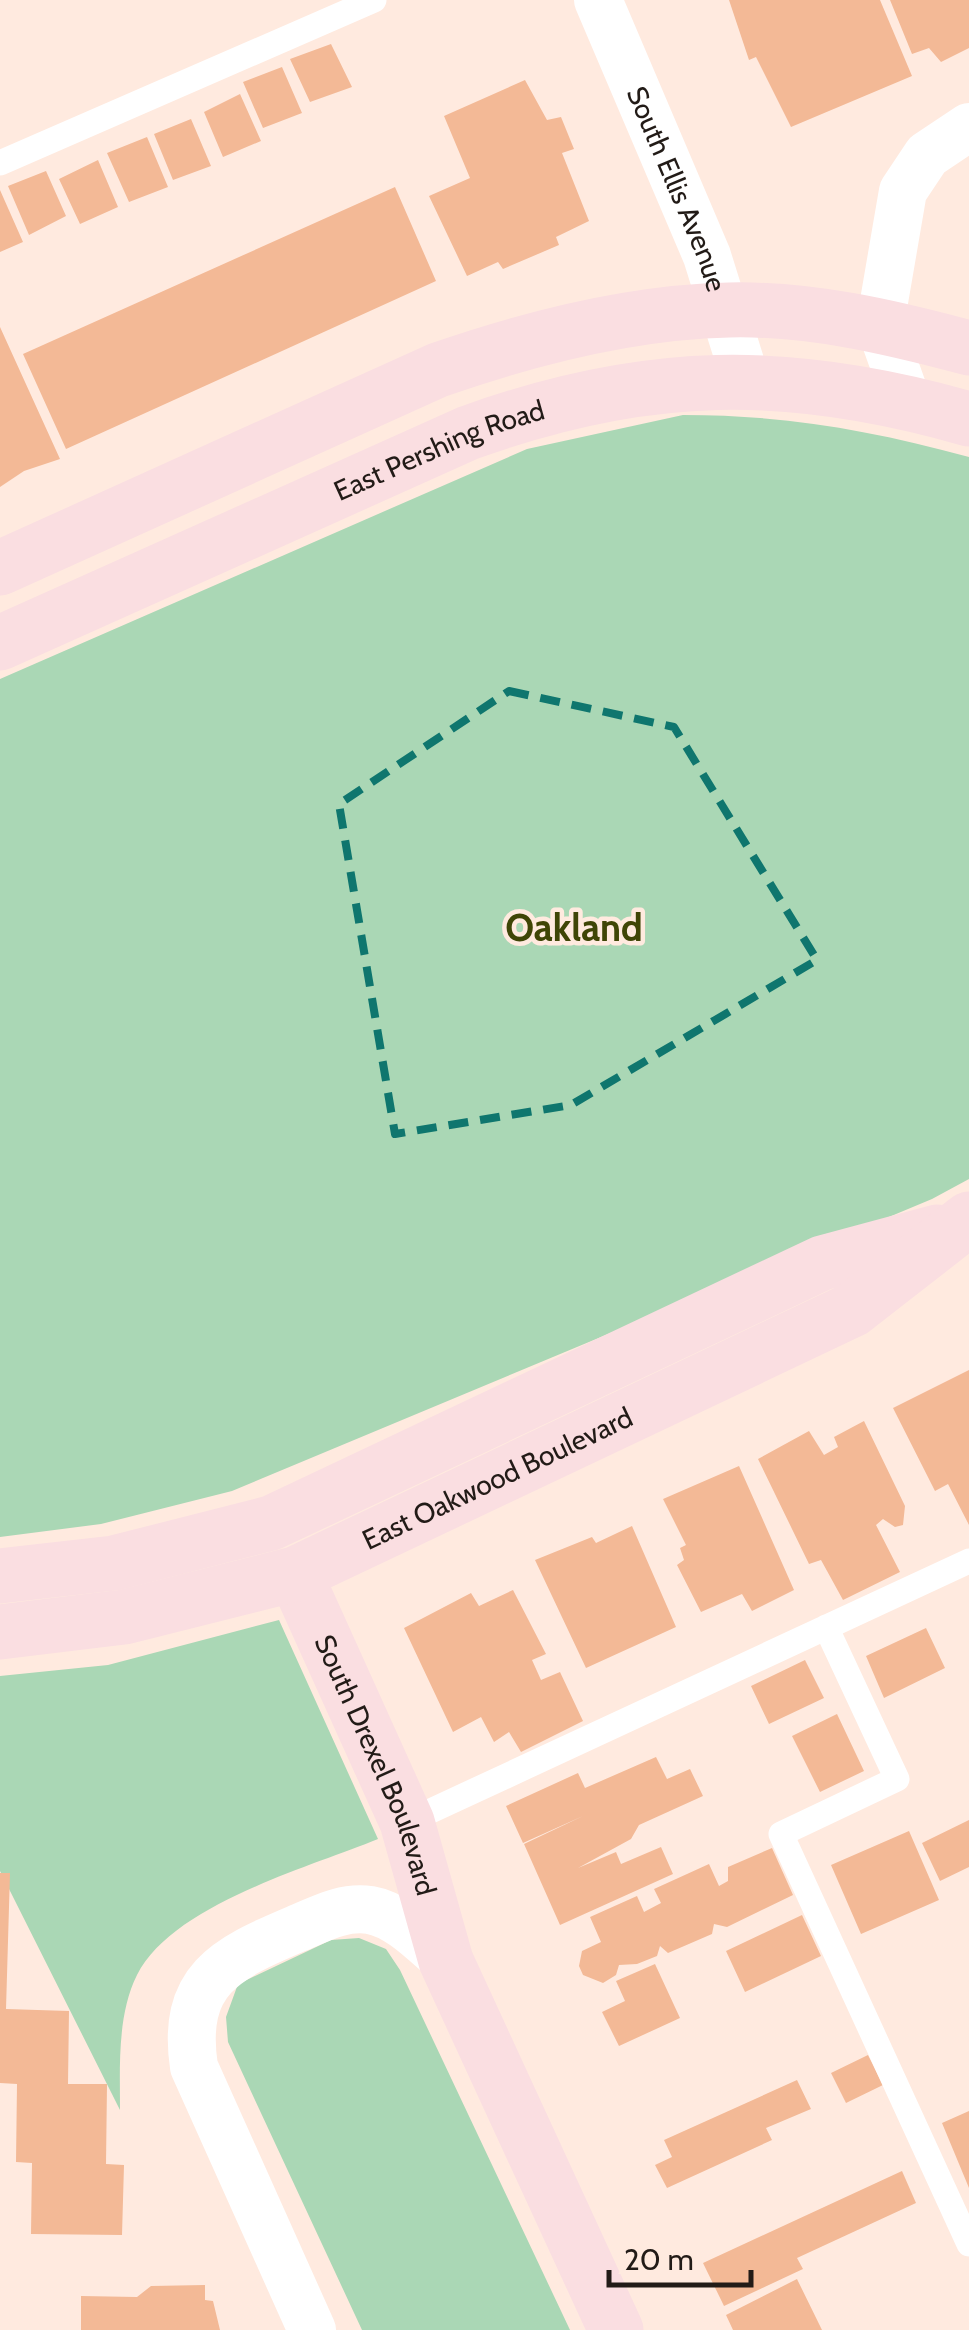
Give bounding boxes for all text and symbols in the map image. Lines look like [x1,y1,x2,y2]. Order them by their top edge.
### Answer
street label: South Ellis Avenue [620,81,734,296]
street label: East Pershing Road [329,393,548,508]
district label: Oakland [505,904,643,951]
street label: East Oakwood Boulevard [357,1400,638,1557]
street label: South Drexel Boulevard [308,1629,444,1899]
scale bar [609,2225,752,2287]
text: 20 m [624,2241,694,2278]

